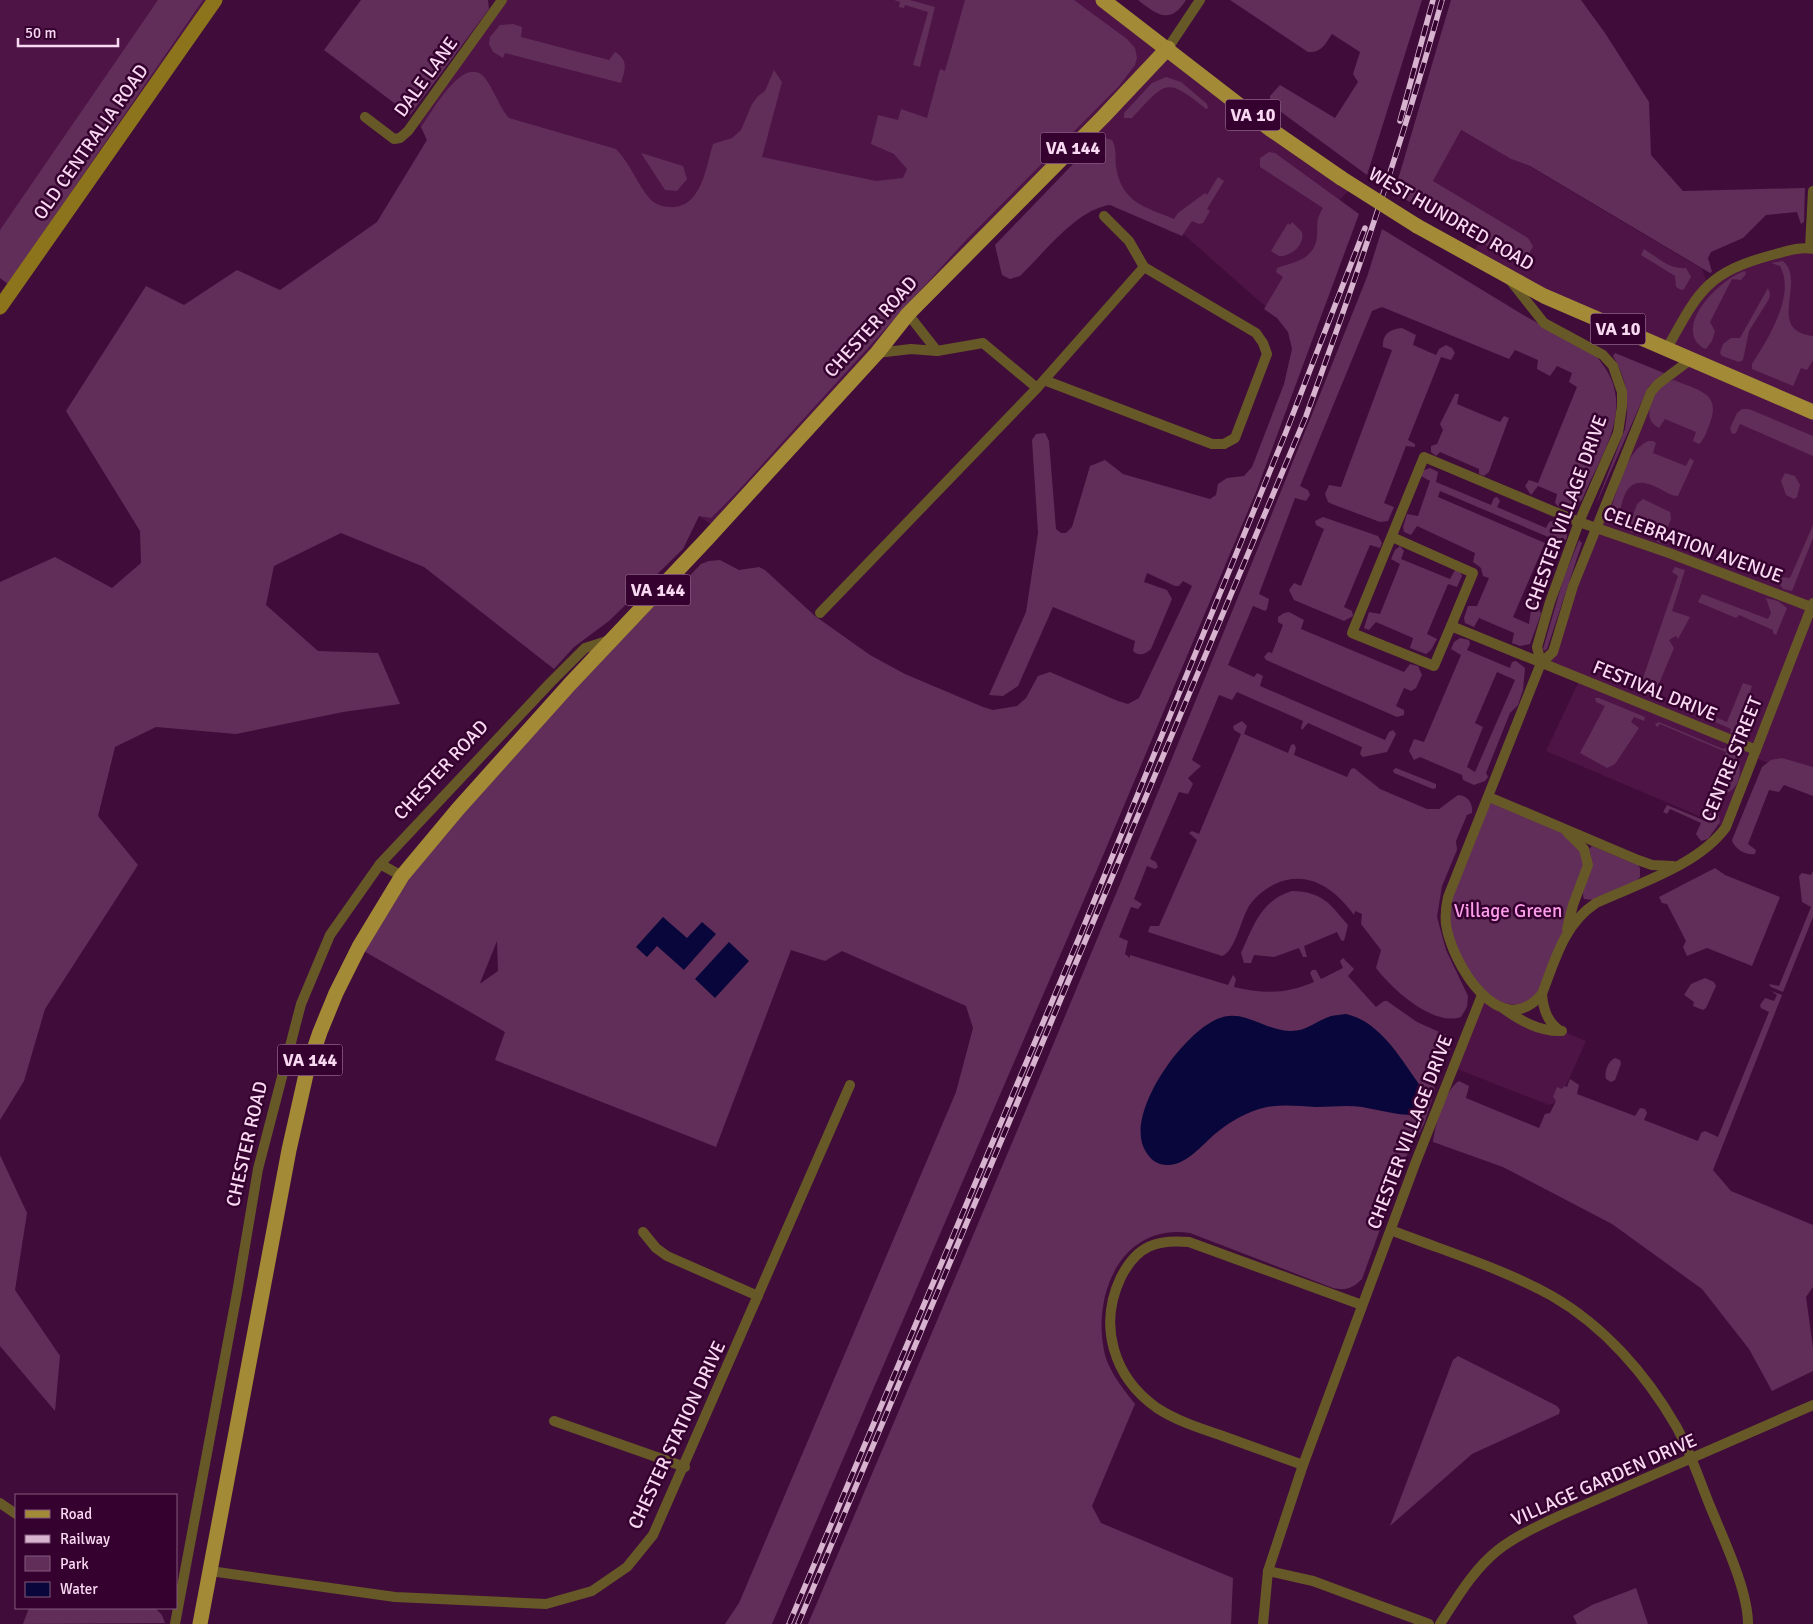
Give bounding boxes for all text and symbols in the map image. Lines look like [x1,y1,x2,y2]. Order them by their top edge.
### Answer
scale bar [18,15,118,47]
text: 50 m [25,24,56,42]
street label: DALE LANE [389,32,463,122]
street label: OLD CENTRALIA ROAD [28,59,154,225]
road number: VA 10 [1226,100,1280,130]
road number: VA 144 [1040,132,1106,164]
street label: WEST HUNDRED ROAD [1364,162,1538,276]
street label: CHESTER ROAD [819,271,923,383]
road number: VA 10 [1590,314,1646,344]
street label: CHESTER VILLAGE DRIVE [1519,412,1613,614]
street label: CELEBRATION AVENUE [1600,501,1786,589]
road number: VA 144 [626,574,690,606]
street label: FESTIVAL DRIVE [1589,655,1721,727]
street label: CENTRE STREET [1696,692,1768,825]
street label: CHESTER ROAD [389,715,493,825]
park label: Village Green [1454,899,1562,923]
street label: CHESTER VILLAGE DRIVE [1362,1031,1458,1233]
road number: VA 144 [278,1044,342,1076]
street label: CHESTER ROAD [221,1079,273,1209]
street label: CHESTER STATION DRIVE [623,1337,731,1533]
street label: VILLAGE GARDEN DRIVE [1507,1428,1701,1532]
legend [15,1494,178,1609]
text: Road [60,1505,92,1523]
text: Railway [60,1530,110,1548]
text: Park [60,1555,89,1573]
text: Water [60,1580,98,1598]

